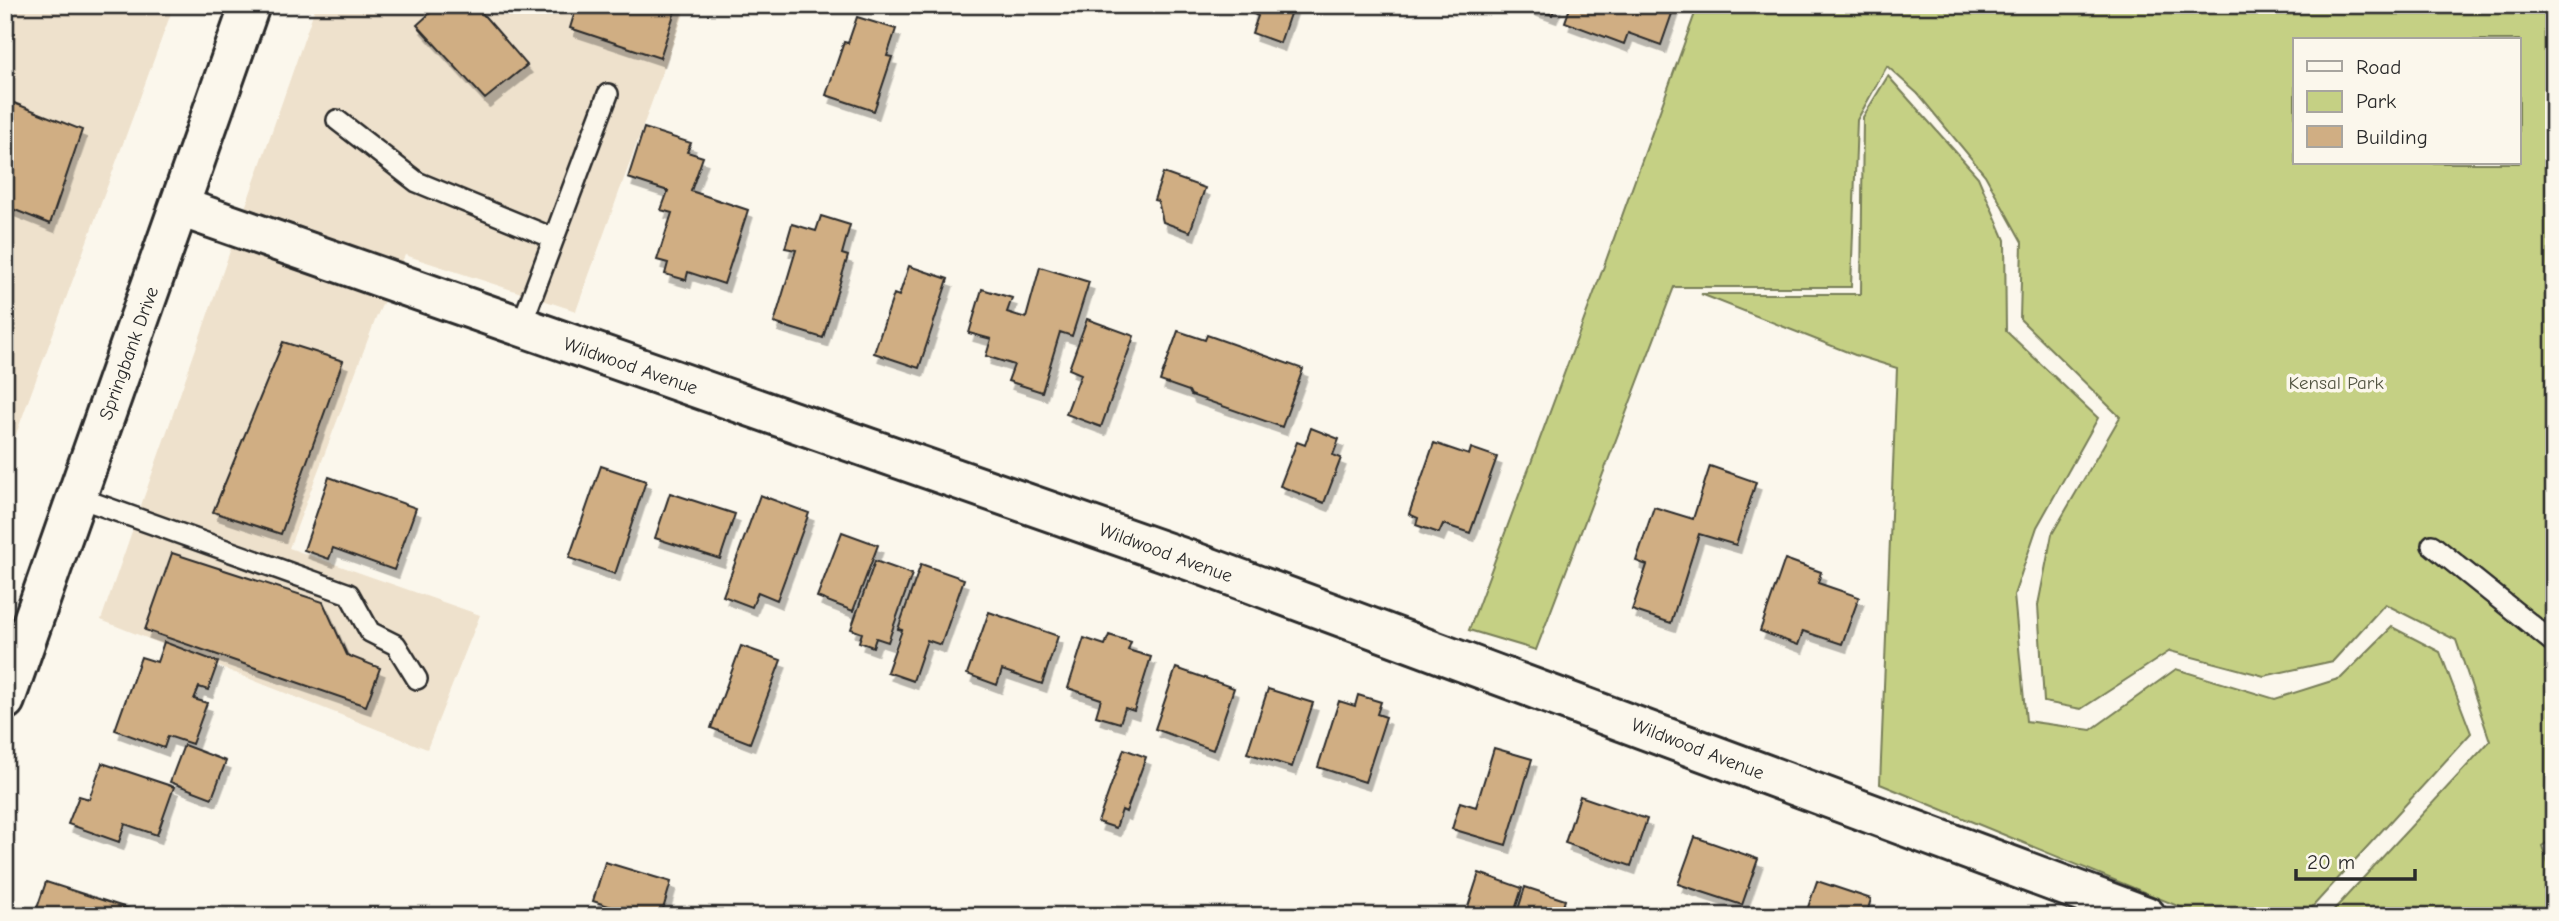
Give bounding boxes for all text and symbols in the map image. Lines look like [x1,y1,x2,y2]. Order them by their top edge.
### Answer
legend [2293,38,2520,164]
text: Road [2356,55,2401,79]
text: Park [2356,89,2396,113]
text: Building [2356,125,2428,149]
street label: Springbank Drive [95,284,163,423]
street label: Wildwood Avenue [561,333,701,399]
park label: Kensal Park [2288,372,2384,394]
street label: Wildwood Avenue [1096,519,1235,587]
street label: Wildwood Avenue [1628,714,1767,784]
scale bar [2296,837,2416,881]
text: 20 m [2307,850,2355,874]

